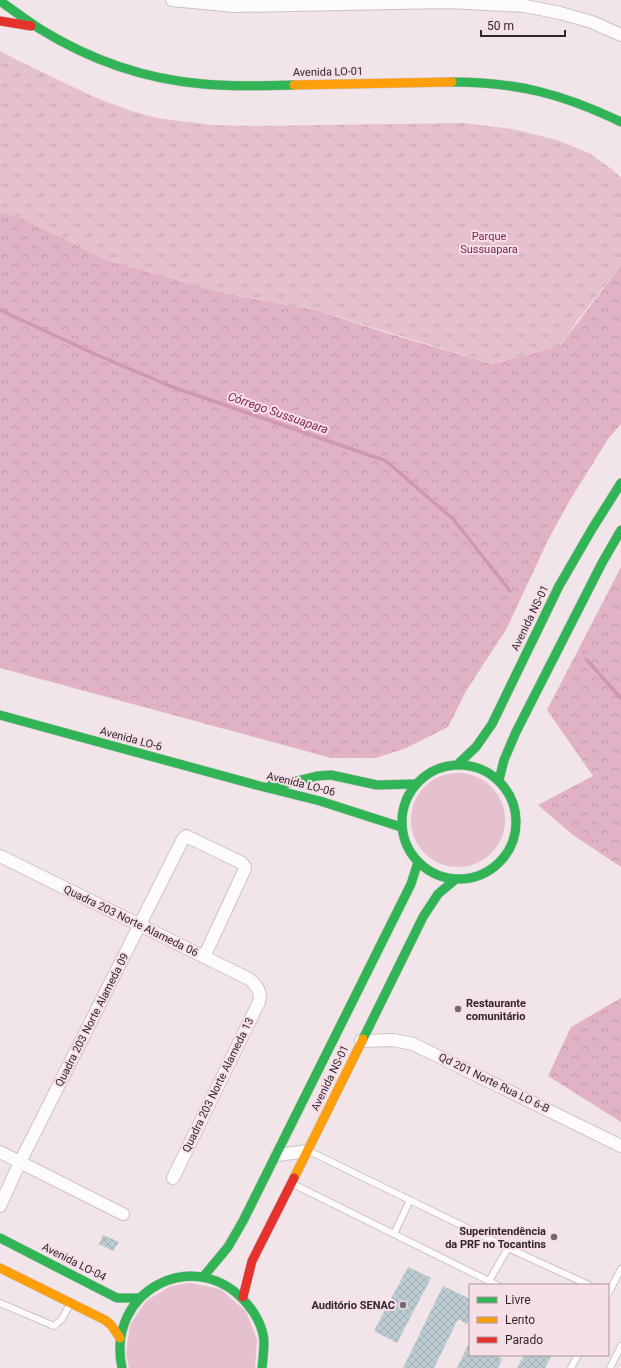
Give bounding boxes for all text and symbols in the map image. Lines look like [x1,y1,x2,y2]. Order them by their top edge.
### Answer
scale bar [481,12,565,38]
text: 50 m [487,19,514,33]
street label: Avenida LO-01 [293,65,363,79]
park label: Parque Sussuapara [460,230,518,256]
water label: Córrego Sussuapara [226,389,330,437]
street label: Avenida NS-01 [508,583,552,653]
street label: Avenida LO-6 [98,724,164,754]
street label: Avenida LO-06 [265,769,337,799]
street label: Quadra 203 Norte Alameda 06 [62,883,200,959]
street label: Quadra 203 Norte Alameda 09 [53,951,131,1089]
place label: Restaurante comunitário [466,997,526,1023]
marker: Restaurante comunitário [453,1004,463,1014]
street label: Quadra 203 Norte Alameda 13 [180,1016,256,1154]
street label: Avenida NS-01 [308,1043,352,1113]
street label: Qd 201 Norte Rua LO 6-B [437,1051,552,1116]
place label: Superintendência da PRF no Tocantins [445,1225,546,1251]
marker: Superintendência da PRF no Tocantins [549,1232,559,1242]
street label: Avenida LO-04 [40,1240,108,1284]
legend [469,1284,609,1356]
text: Livre [505,1293,531,1307]
place label: Auditório SENAC [311,1299,395,1312]
marker: Auditório SENAC [398,1300,408,1310]
text: Lento [505,1313,535,1327]
text: Parado [505,1333,543,1347]

